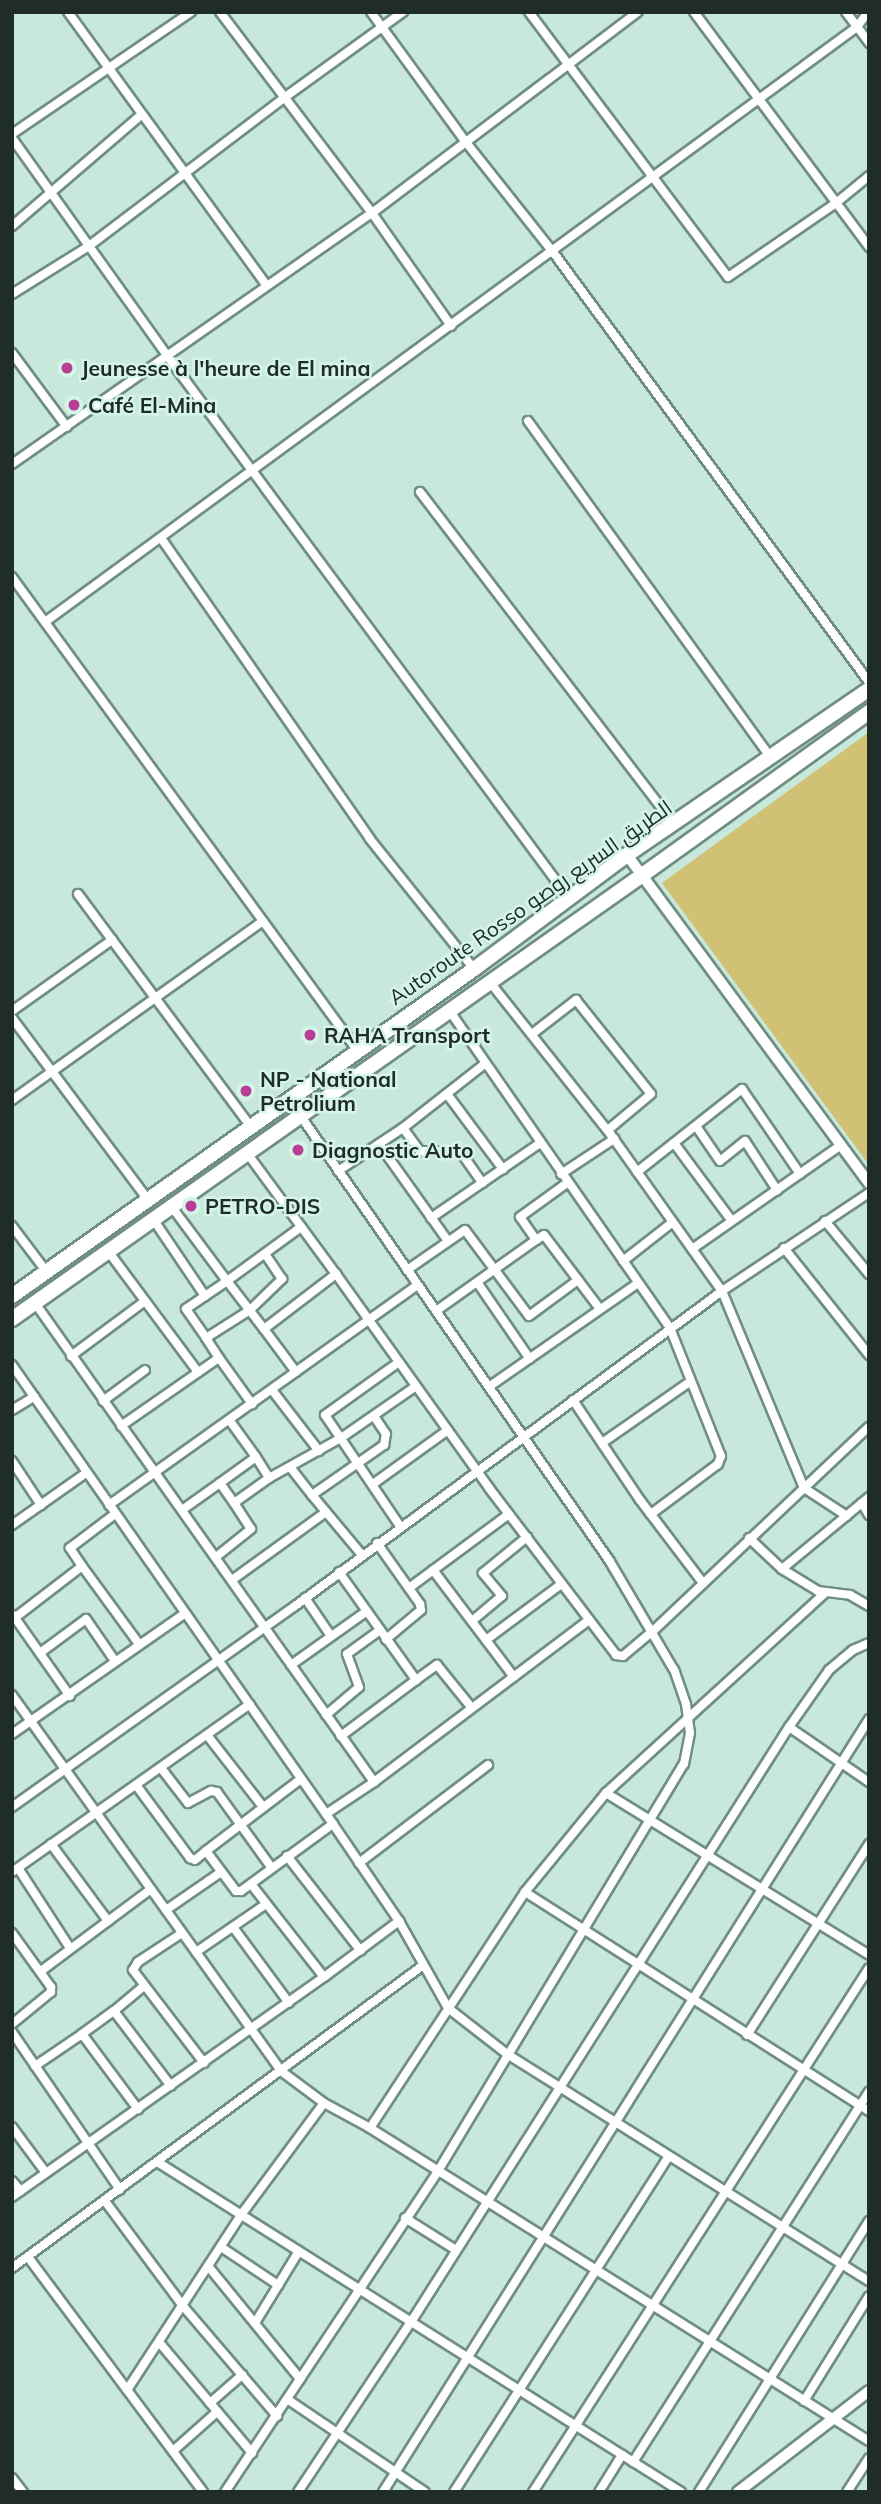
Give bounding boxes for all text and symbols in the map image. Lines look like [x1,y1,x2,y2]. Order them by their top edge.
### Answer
place label: Jeunesse à l'heure de El mina [81,355,371,381]
marker: Jeunesse à l'heure de El mina [59,360,75,376]
place label: Café El-Mina [88,392,216,418]
marker: Café El-Mina [66,397,82,413]
street label: Autoroute Rosso الطريق السريع روصو [384,794,676,1010]
place label: RAHA Transport [324,1022,490,1048]
marker: RAHA Transport [302,1027,318,1043]
place label: NP - National Petrolium [260,1066,396,1116]
marker: NP - National Petrolium [238,1083,254,1099]
place label: Diagnostic Auto [312,1137,473,1163]
marker: Diagnostic Auto [290,1142,306,1158]
place label: PETRO-DIS [205,1193,320,1219]
marker: PETRO-DIS [183,1198,199,1214]

